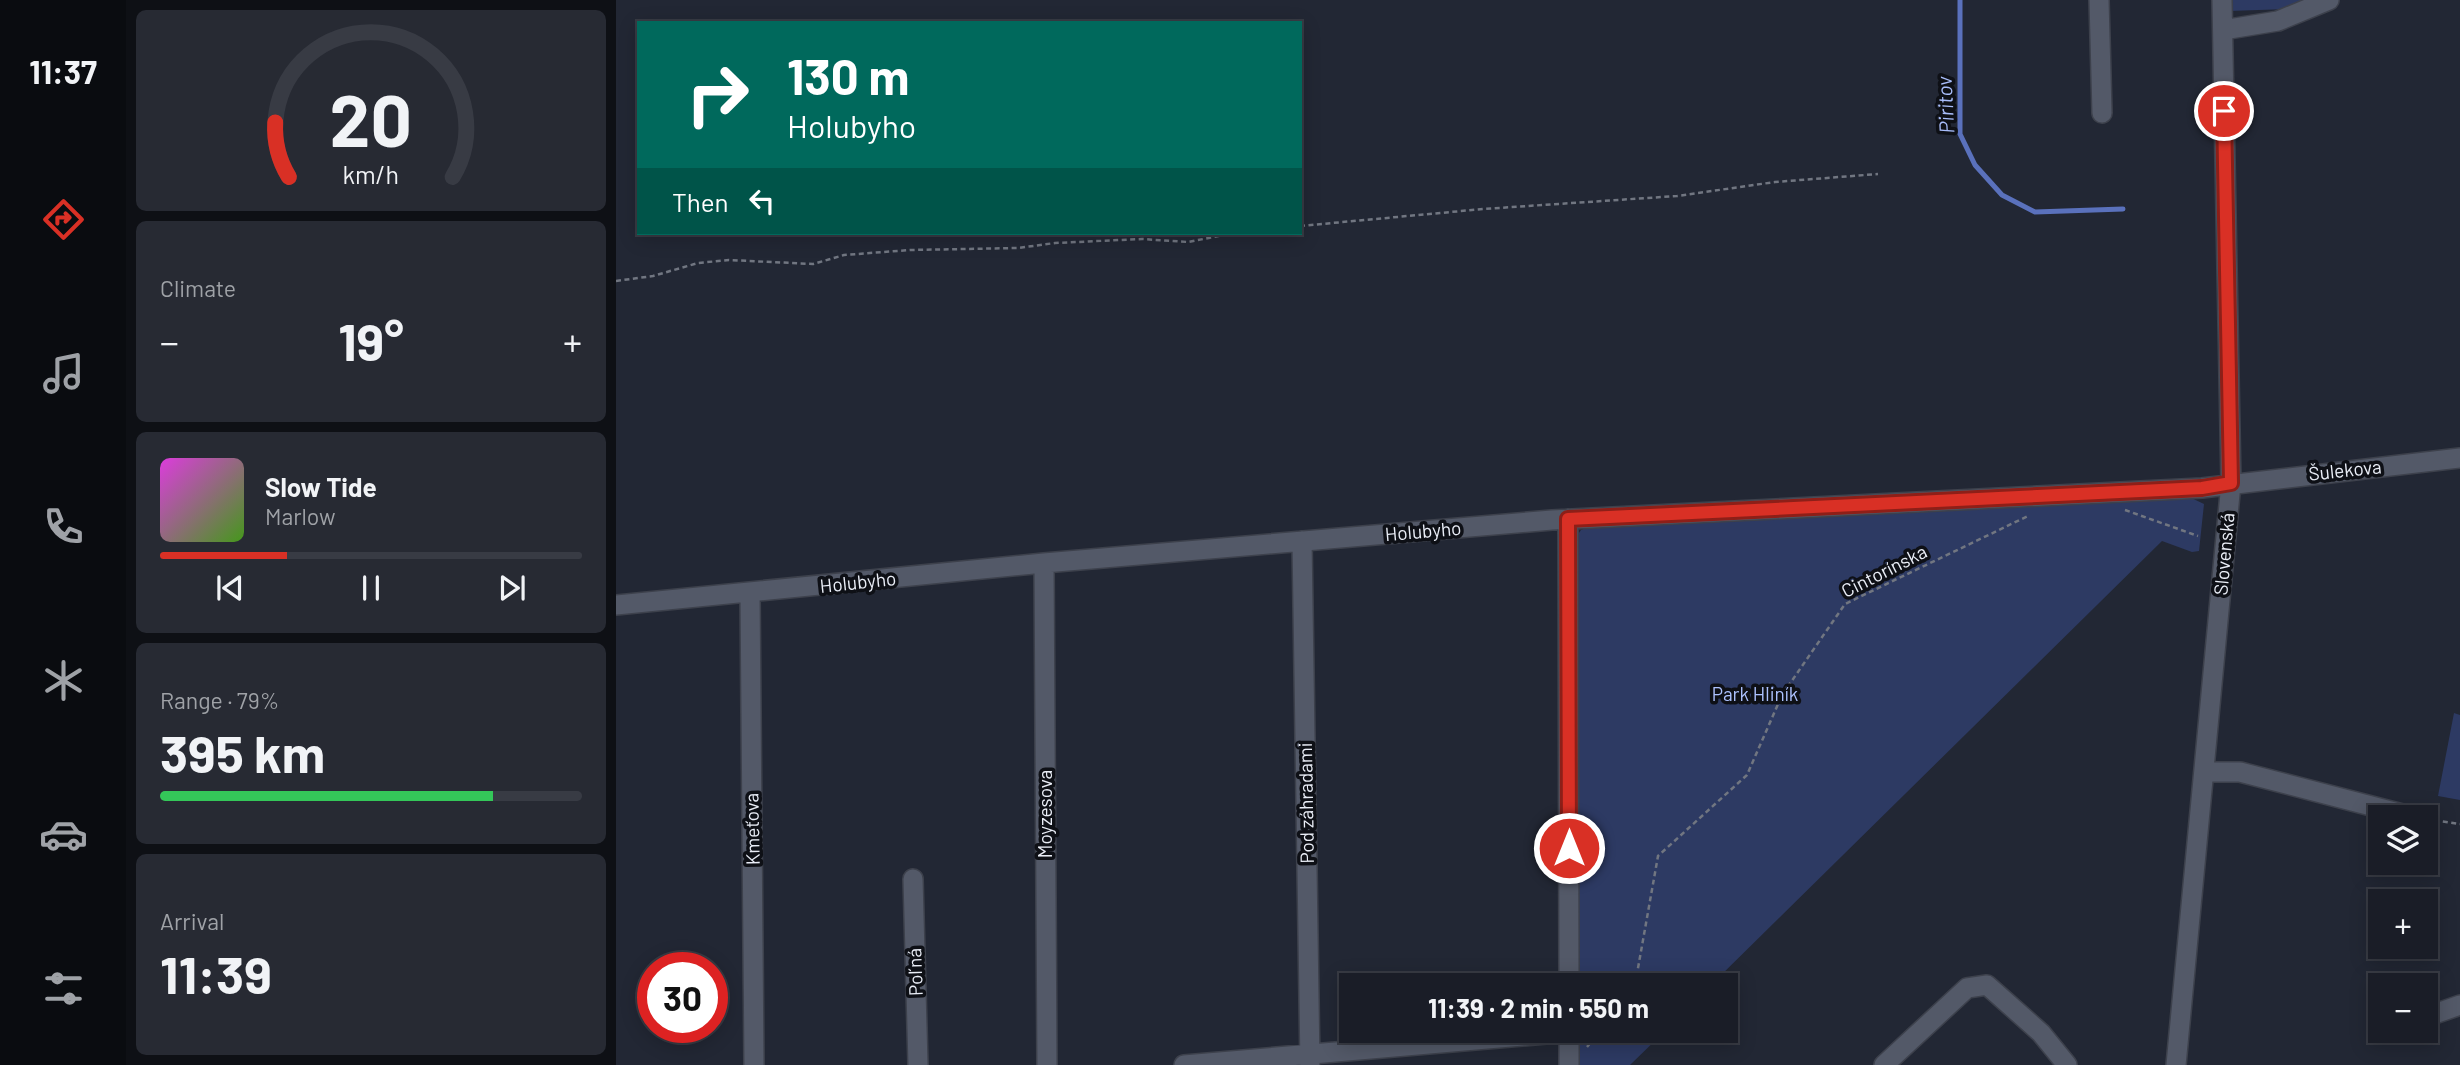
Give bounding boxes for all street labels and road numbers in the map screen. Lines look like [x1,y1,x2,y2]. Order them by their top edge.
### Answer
street label: Šulekova [2307,454,2383,485]
street label: Slovenská [2208,512,2239,596]
street label: Holubyho [1384,516,1462,545]
street label: Cintorínska [1837,539,1930,602]
street label: Holubyho [819,566,897,597]
street label: Pod záhradami [1293,742,1318,864]
street label: Moyzesova [1033,770,1056,858]
street label: Kmeťova [739,793,764,865]
street label: Poľná [902,948,927,996]

